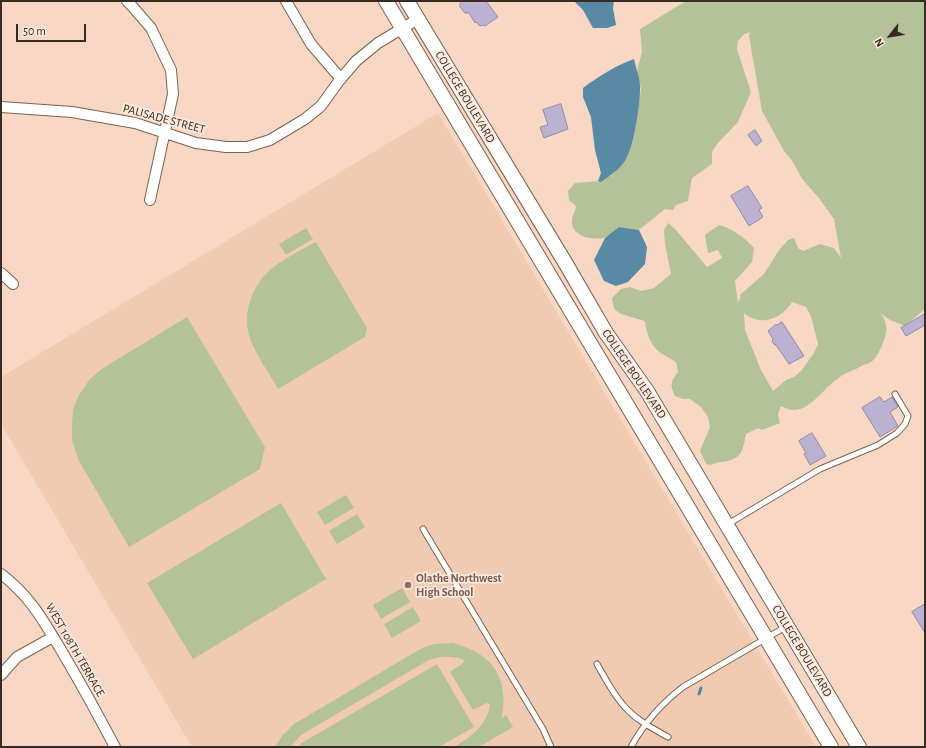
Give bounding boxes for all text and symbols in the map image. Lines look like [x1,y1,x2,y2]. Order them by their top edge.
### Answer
scale bar [18,16,88,42]
north arrow [870,16,910,56]
text: 50 m [23,25,46,37]
text: N [873,36,886,49]
street label: COLLEGE BOULEVARD [432,48,498,146]
street label: PALISADE STREET [121,101,207,137]
street label: COLLEGE BOULEVARD [599,327,669,421]
place label: Olathe Northwest High School [416,571,502,599]
marker: Olathe Northwest High School [403,580,413,590]
street label: WEST 108TH TERRACE [42,601,108,699]
street label: COLLEGE BOULEVARD [769,602,835,700]

